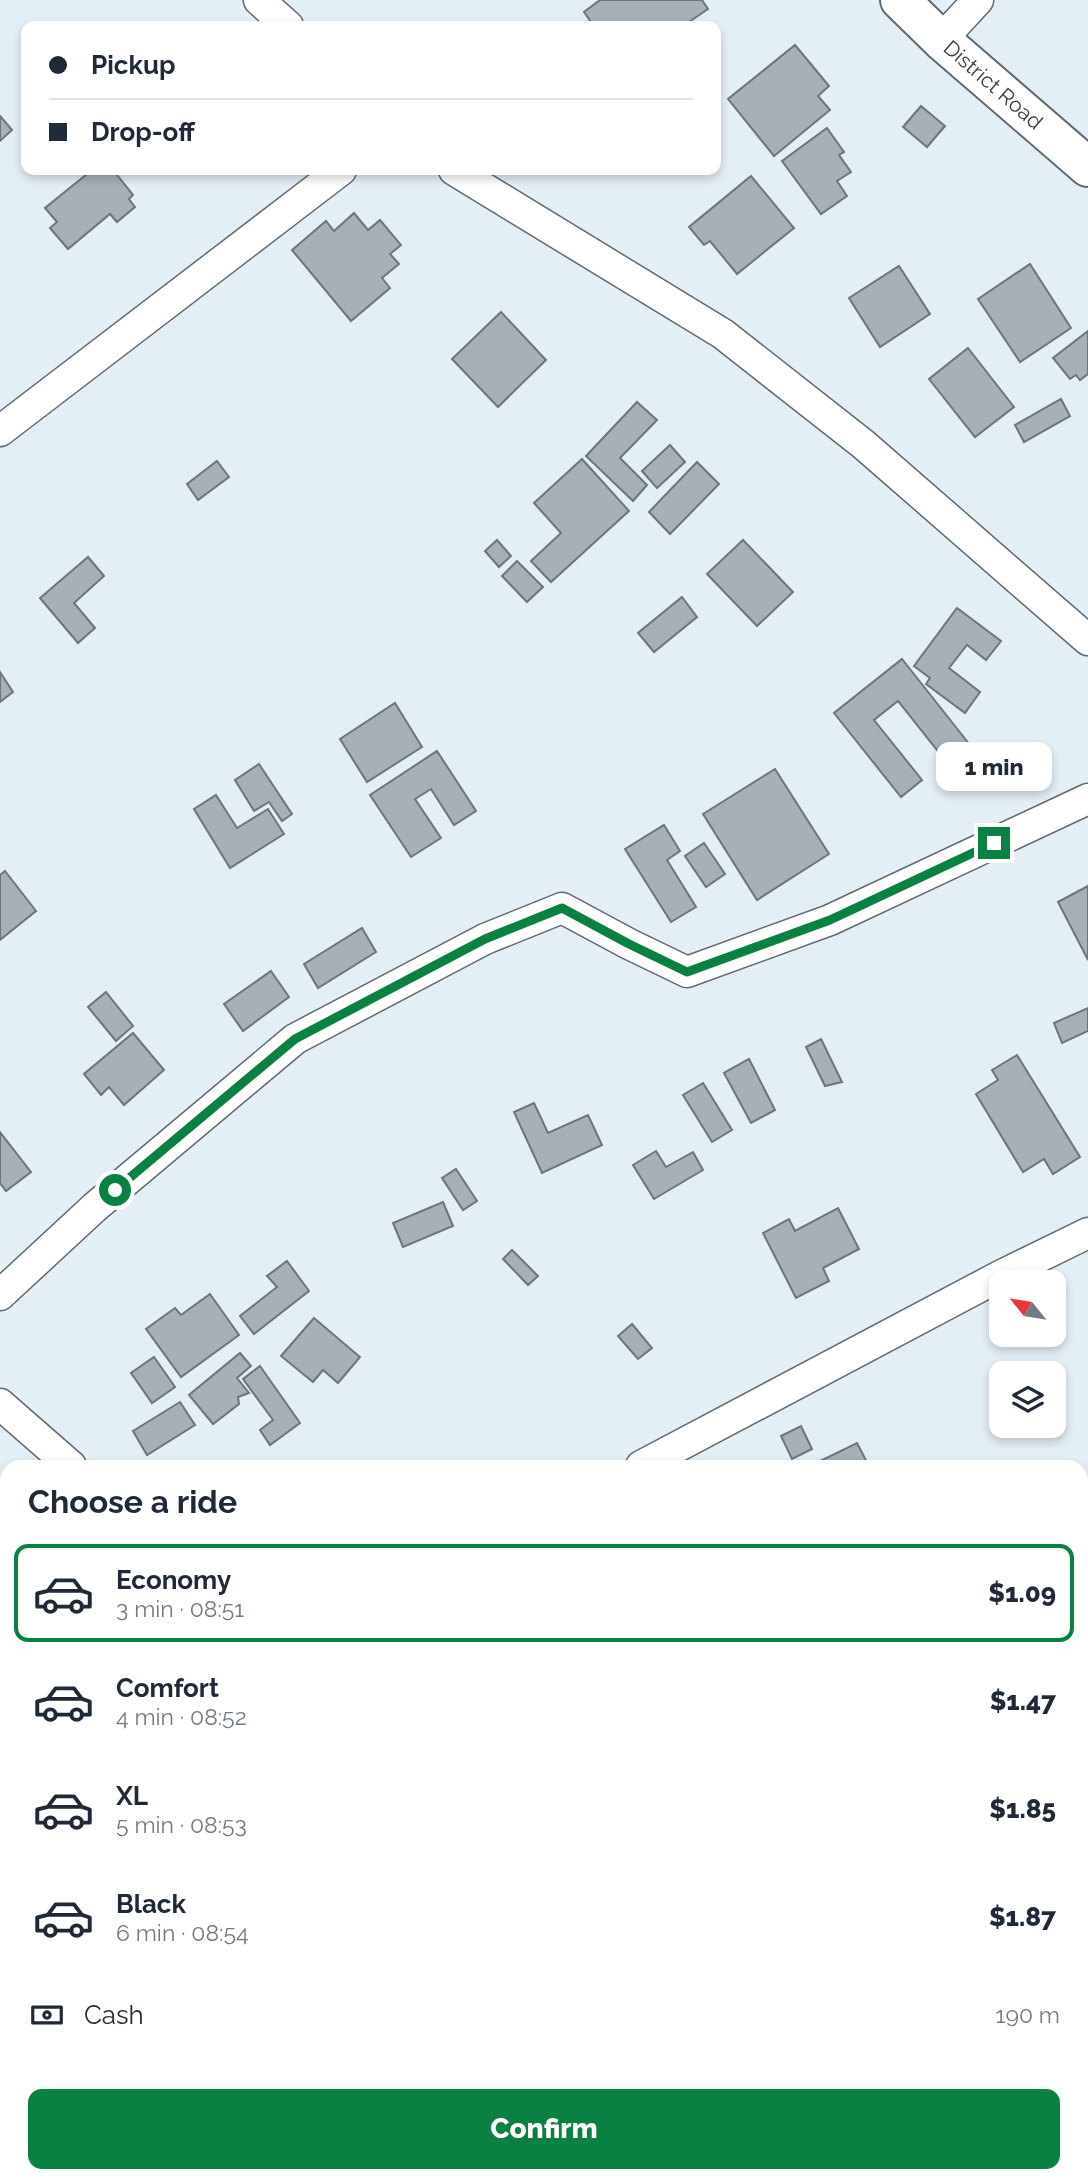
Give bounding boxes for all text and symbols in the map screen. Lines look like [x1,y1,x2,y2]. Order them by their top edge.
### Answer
street label: District Road [939,35,1048,134]
text: Pickup [91,50,176,80]
text: Drop-off [91,117,195,147]
callout: 1 min [936,742,1052,790]
text: 1 min [964,753,1024,780]
route end [978,827,1010,859]
route start [99,1174,131,1206]
north arrow [989,1270,1066,1348]
map controls [989,1270,1066,1438]
button: layers [989,1361,1066,1438]
text: Choose a ride [28,1483,237,1520]
icon: car [32,1562,95,1625]
text: Economy [116,1565,231,1595]
text: $1.09 [988,1578,1056,1608]
text: 3 min · 08:51 [116,1595,244,1622]
icon: car [32,1670,95,1733]
text: Comfort [116,1673,219,1703]
text: $1.47 [990,1686,1056,1716]
text: 4 min · 08:52 [116,1703,247,1730]
icon: car [32,1778,95,1841]
text: XL [116,1781,148,1811]
text: $1.85 [989,1794,1056,1824]
text: 5 min · 08:53 [116,1811,247,1838]
icon: car [32,1886,95,1949]
text: Black [116,1889,186,1919]
text: $1.87 [989,1902,1056,1932]
text: 6 min · 08:54 [116,1919,249,1946]
icon: cash [28,1996,66,2034]
text: Cash [84,2000,144,2030]
text: 190 m [996,2001,1060,2028]
button: Confirm [28,2089,1060,2169]

